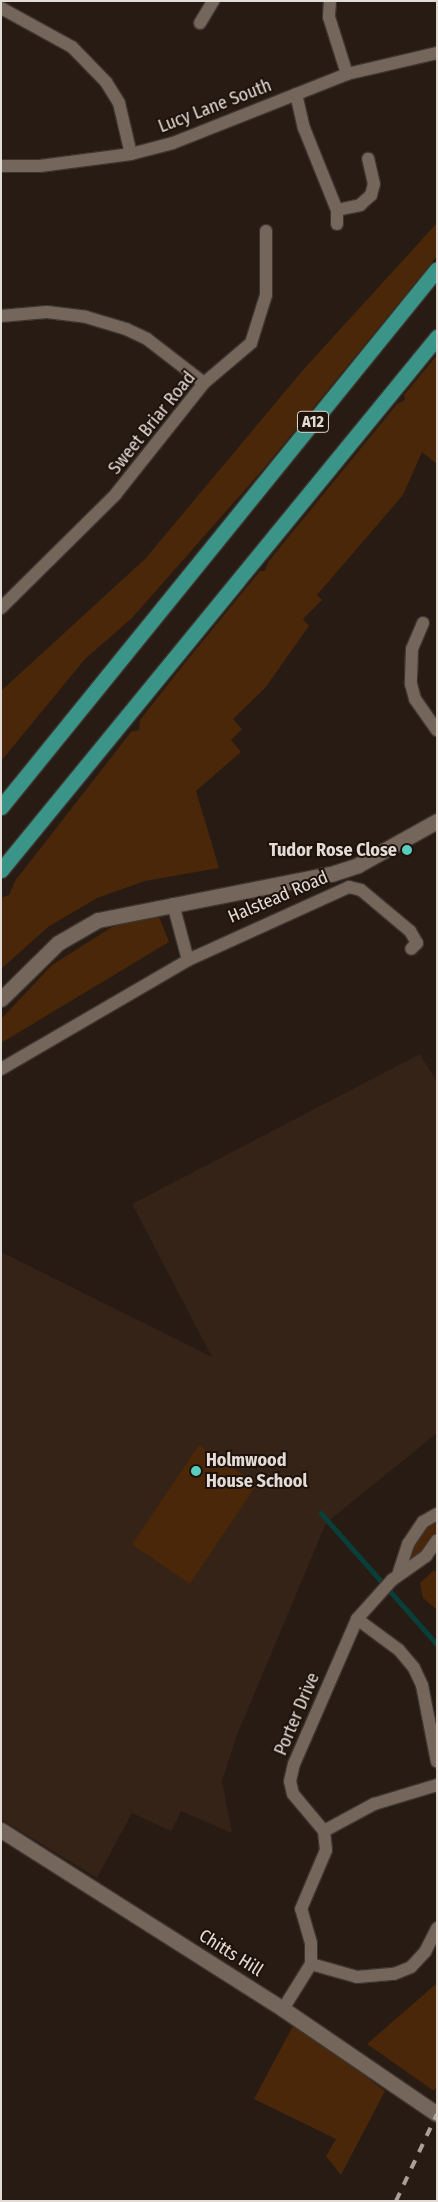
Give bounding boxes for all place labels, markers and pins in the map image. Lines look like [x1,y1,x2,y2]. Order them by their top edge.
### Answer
place label: Tudor Rose Close [269,839,397,861]
marker: Tudor Rose Close [401,844,413,856]
place label: Holmwood House School [206,1450,307,1492]
marker: Holmwood House School [190,1465,202,1477]

